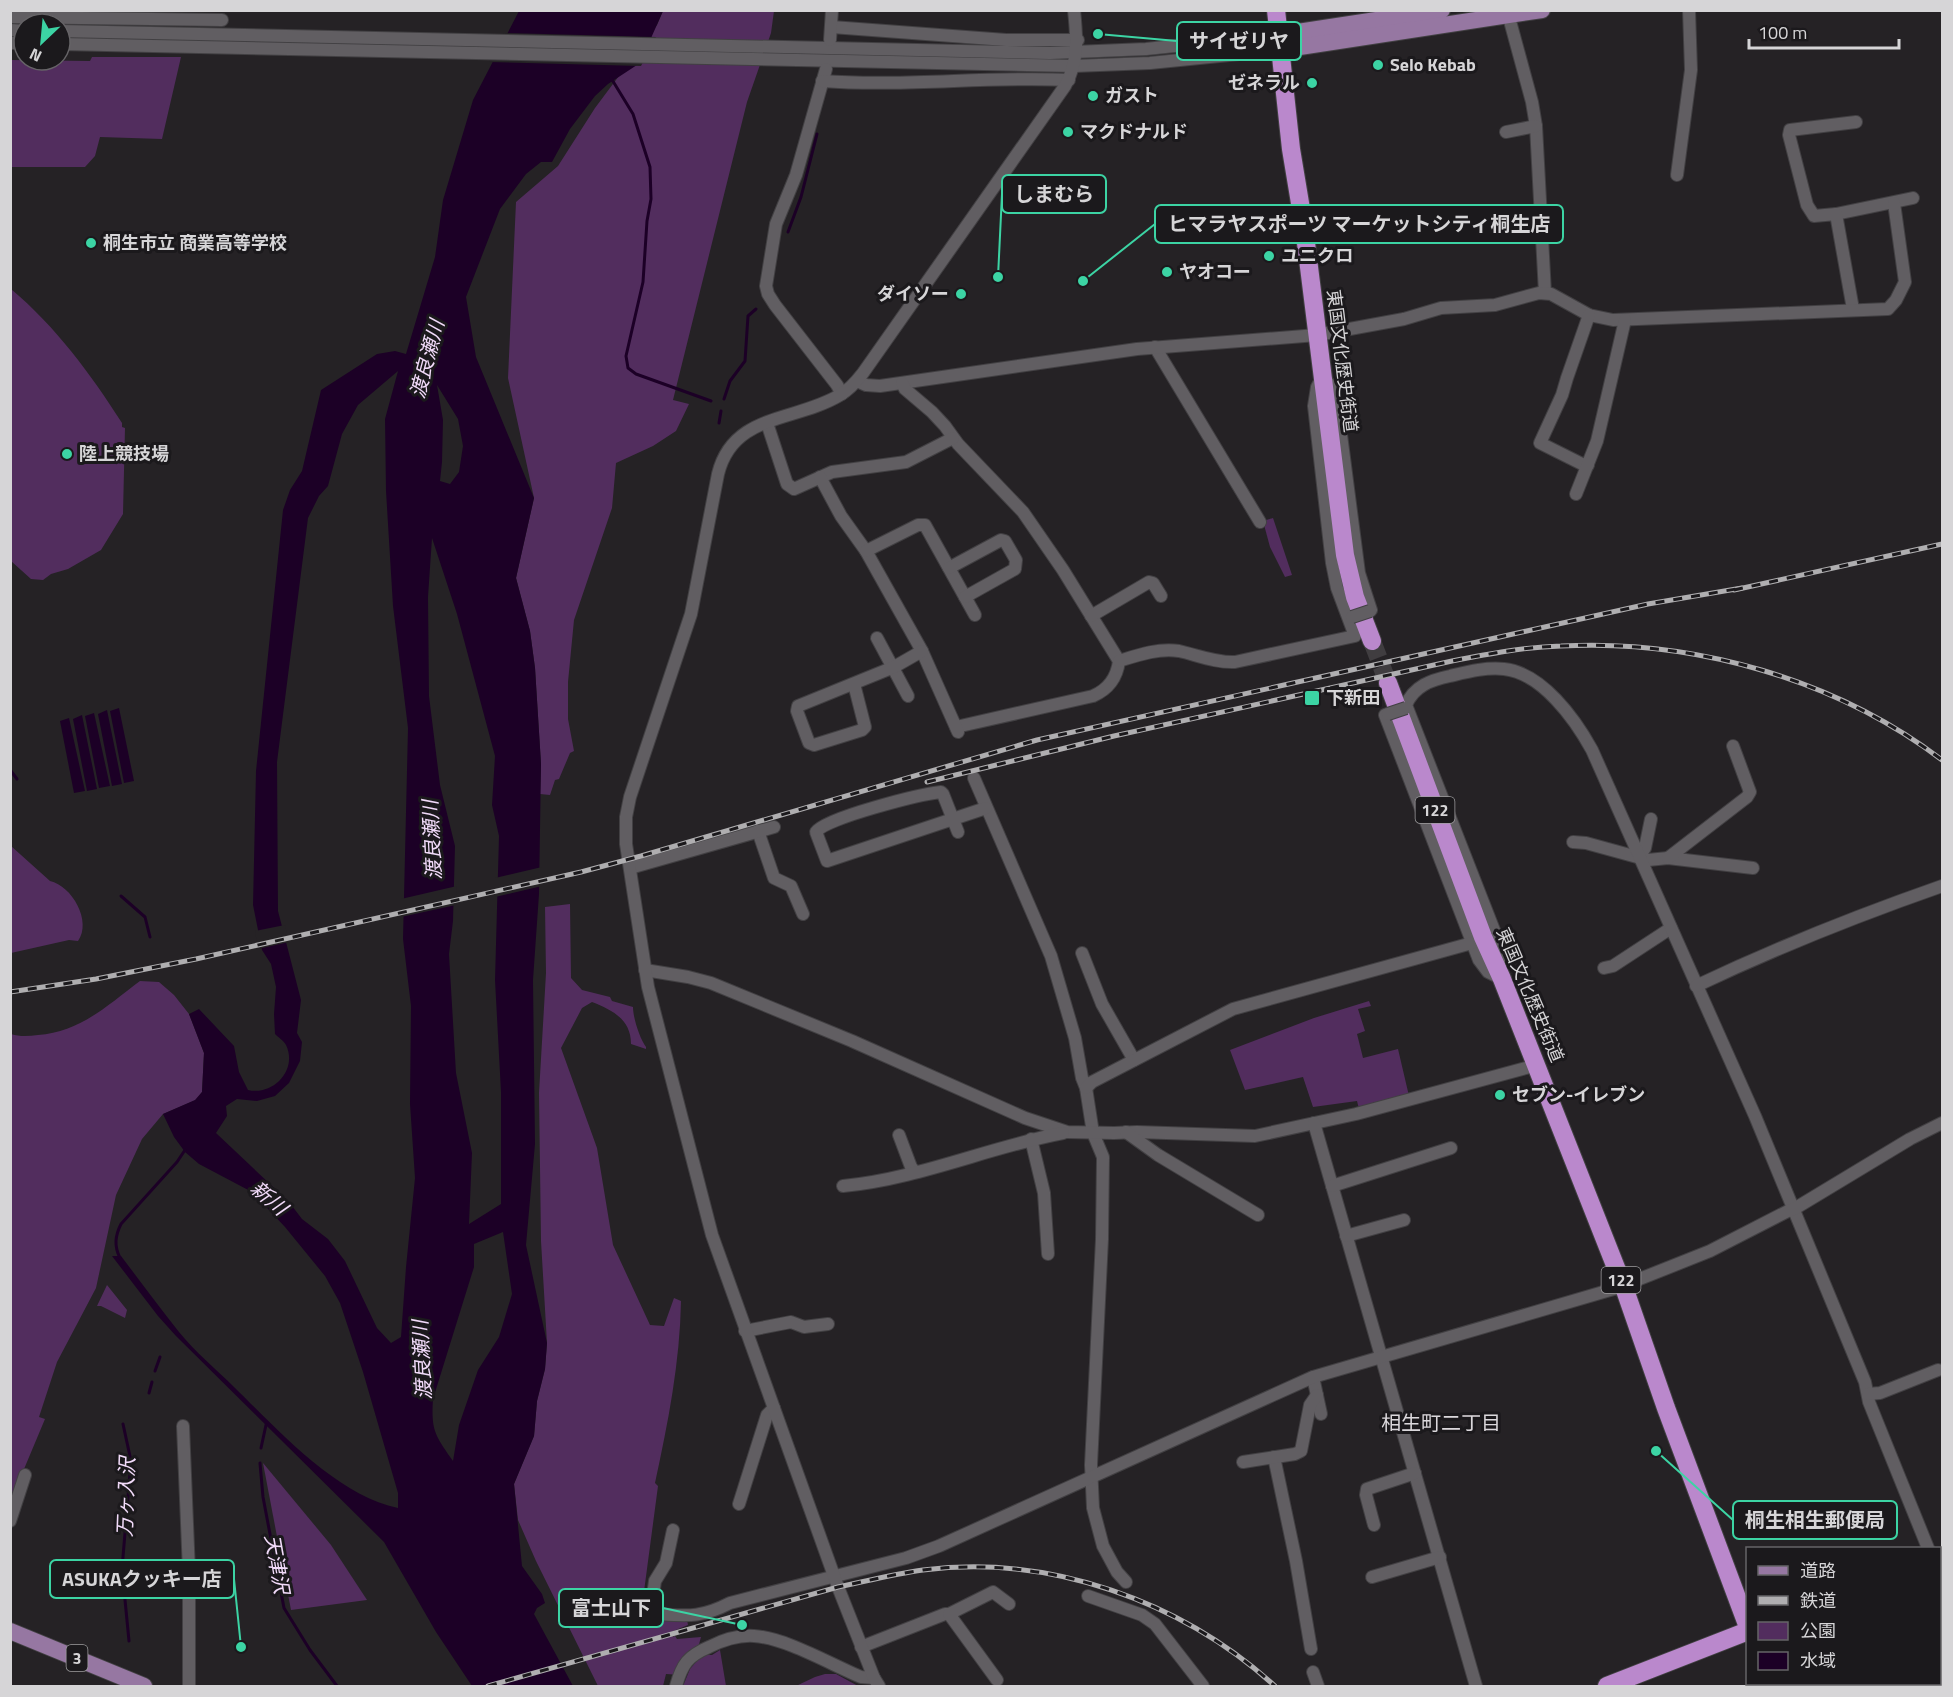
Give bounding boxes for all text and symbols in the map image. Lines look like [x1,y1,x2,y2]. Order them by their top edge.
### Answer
north arrow [12,12,72,72]
scale bar [1749,12,1899,50]
text: 100 m [1758,19,1807,46]
callout: サイゼリヤ [1177,22,1301,60]
text: サイゼリヤ [1189,25,1289,56]
text: N [25,42,46,69]
place label: Selo Kebab [1390,51,1476,78]
marker: Selo Kebab [1371,58,1385,72]
place label: ゼネラル [1228,69,1300,96]
marker: ゼネラル [1305,76,1319,90]
place label: ガスト [1105,82,1159,109]
marker: ガスト [1086,89,1100,103]
place label: マクドナルド [1080,118,1188,145]
marker: マクドナルド [1061,125,1075,139]
callout: しまむら [1002,175,1106,213]
text: しまむら [1014,178,1094,209]
callout: ヒマラヤスポーツ マーケットシティ桐生店 [1155,205,1563,243]
text: ヒマラヤスポーツ マーケットシティ桐生店 [1168,208,1550,239]
place label: 桐生市立 商業高等学校 [103,229,287,256]
marker: 桐生市立 商業高等学校 [84,236,98,250]
place label: ユニクロ [1281,242,1353,269]
marker: ユニクロ [1262,249,1276,263]
place label: ヤオコー [1179,258,1251,285]
marker: ヤオコー [1160,265,1174,279]
place label: ダイソー [877,280,949,307]
marker: ダイソー [954,287,968,301]
street label: 東国文化歴史街道 [1320,288,1365,434]
water label: 渡良瀬川 [401,314,452,402]
place label: 陸上競技場 [79,440,169,467]
marker: 陸上競技場 [60,447,74,461]
place label: 下新田 [1326,684,1380,711]
marker: 下新田 [1303,689,1321,707]
water label: 渡良瀬川 [414,797,449,881]
road number: 122 [1416,797,1454,823]
street label: 東国文化歴史街道 [1490,923,1571,1066]
place label: セブン-イレブン [1512,1081,1645,1108]
marker: セブン-イレブン [1493,1088,1507,1102]
water label: 新川 [244,1173,296,1224]
road number: 122 [1602,1267,1640,1293]
water label: 渡良瀬川 [404,1317,439,1401]
district label: 相生町二丁目 [1381,1407,1501,1438]
water label: 万ヶ入沢 [109,1453,142,1537]
callout: 桐生相生郵便局 [1733,1501,1897,1539]
text: 桐生相生郵便局 [1745,1504,1885,1535]
water label: 天津沢 [257,1532,298,1599]
legend [1746,1547,1941,1685]
text: 道路 [1800,1557,1836,1584]
callout: ASUKAクッキー店 [50,1560,234,1598]
text: ASUKAクッキー店 [62,1563,222,1594]
text: 鉄道 [1800,1587,1836,1614]
callout: 富士山下 [559,1589,663,1627]
text: 富士山下 [571,1592,651,1623]
text: 公園 [1800,1617,1836,1644]
road number: 3 [66,1645,88,1671]
text: 水域 [1800,1647,1836,1674]

